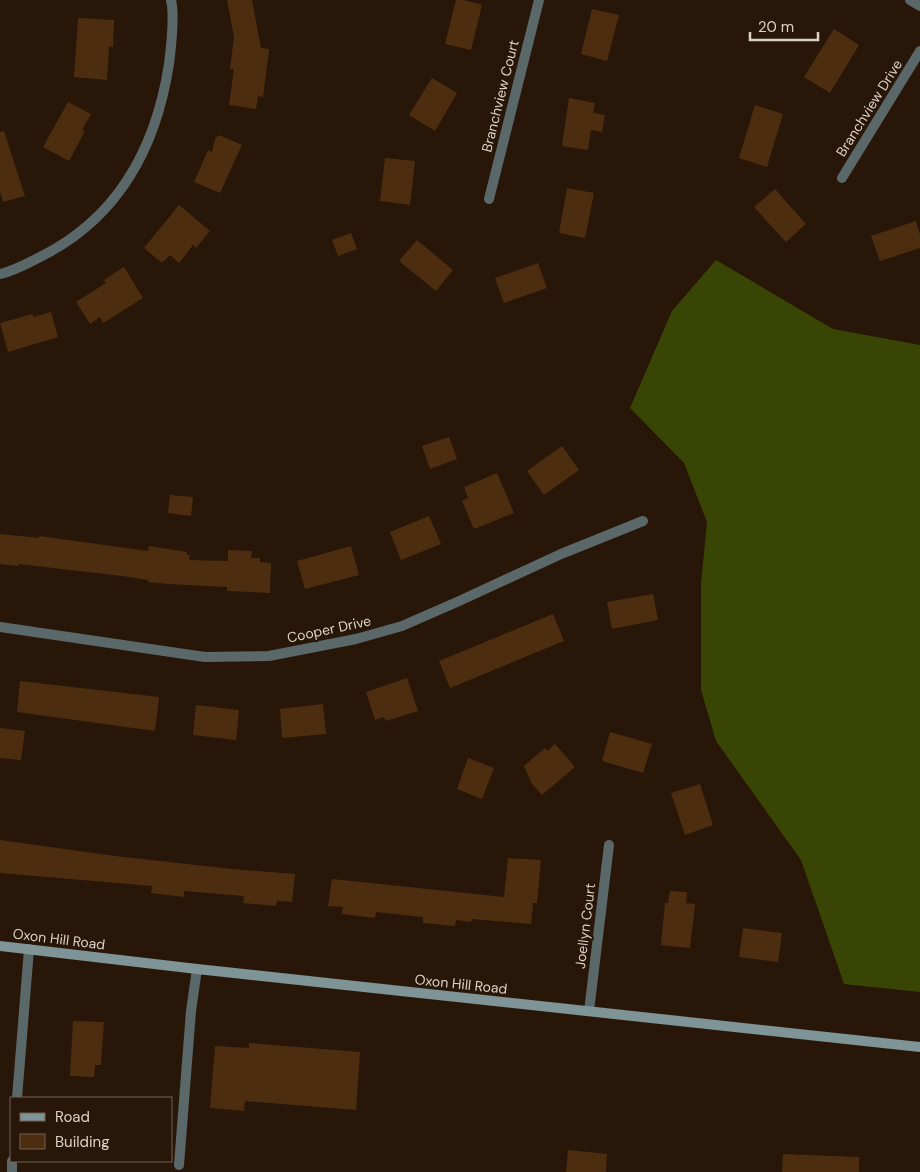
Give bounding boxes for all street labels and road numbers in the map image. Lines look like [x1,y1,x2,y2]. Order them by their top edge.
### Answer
street label: Branchview Court [477,38,523,154]
street label: Branchview Drive [832,56,906,160]
street label: Cooper Drive [285,611,373,647]
street label: Joellyn Court [571,882,599,970]
street label: Oxon Hill Road [12,924,106,954]
street label: Oxon Hill Road [414,970,508,998]

